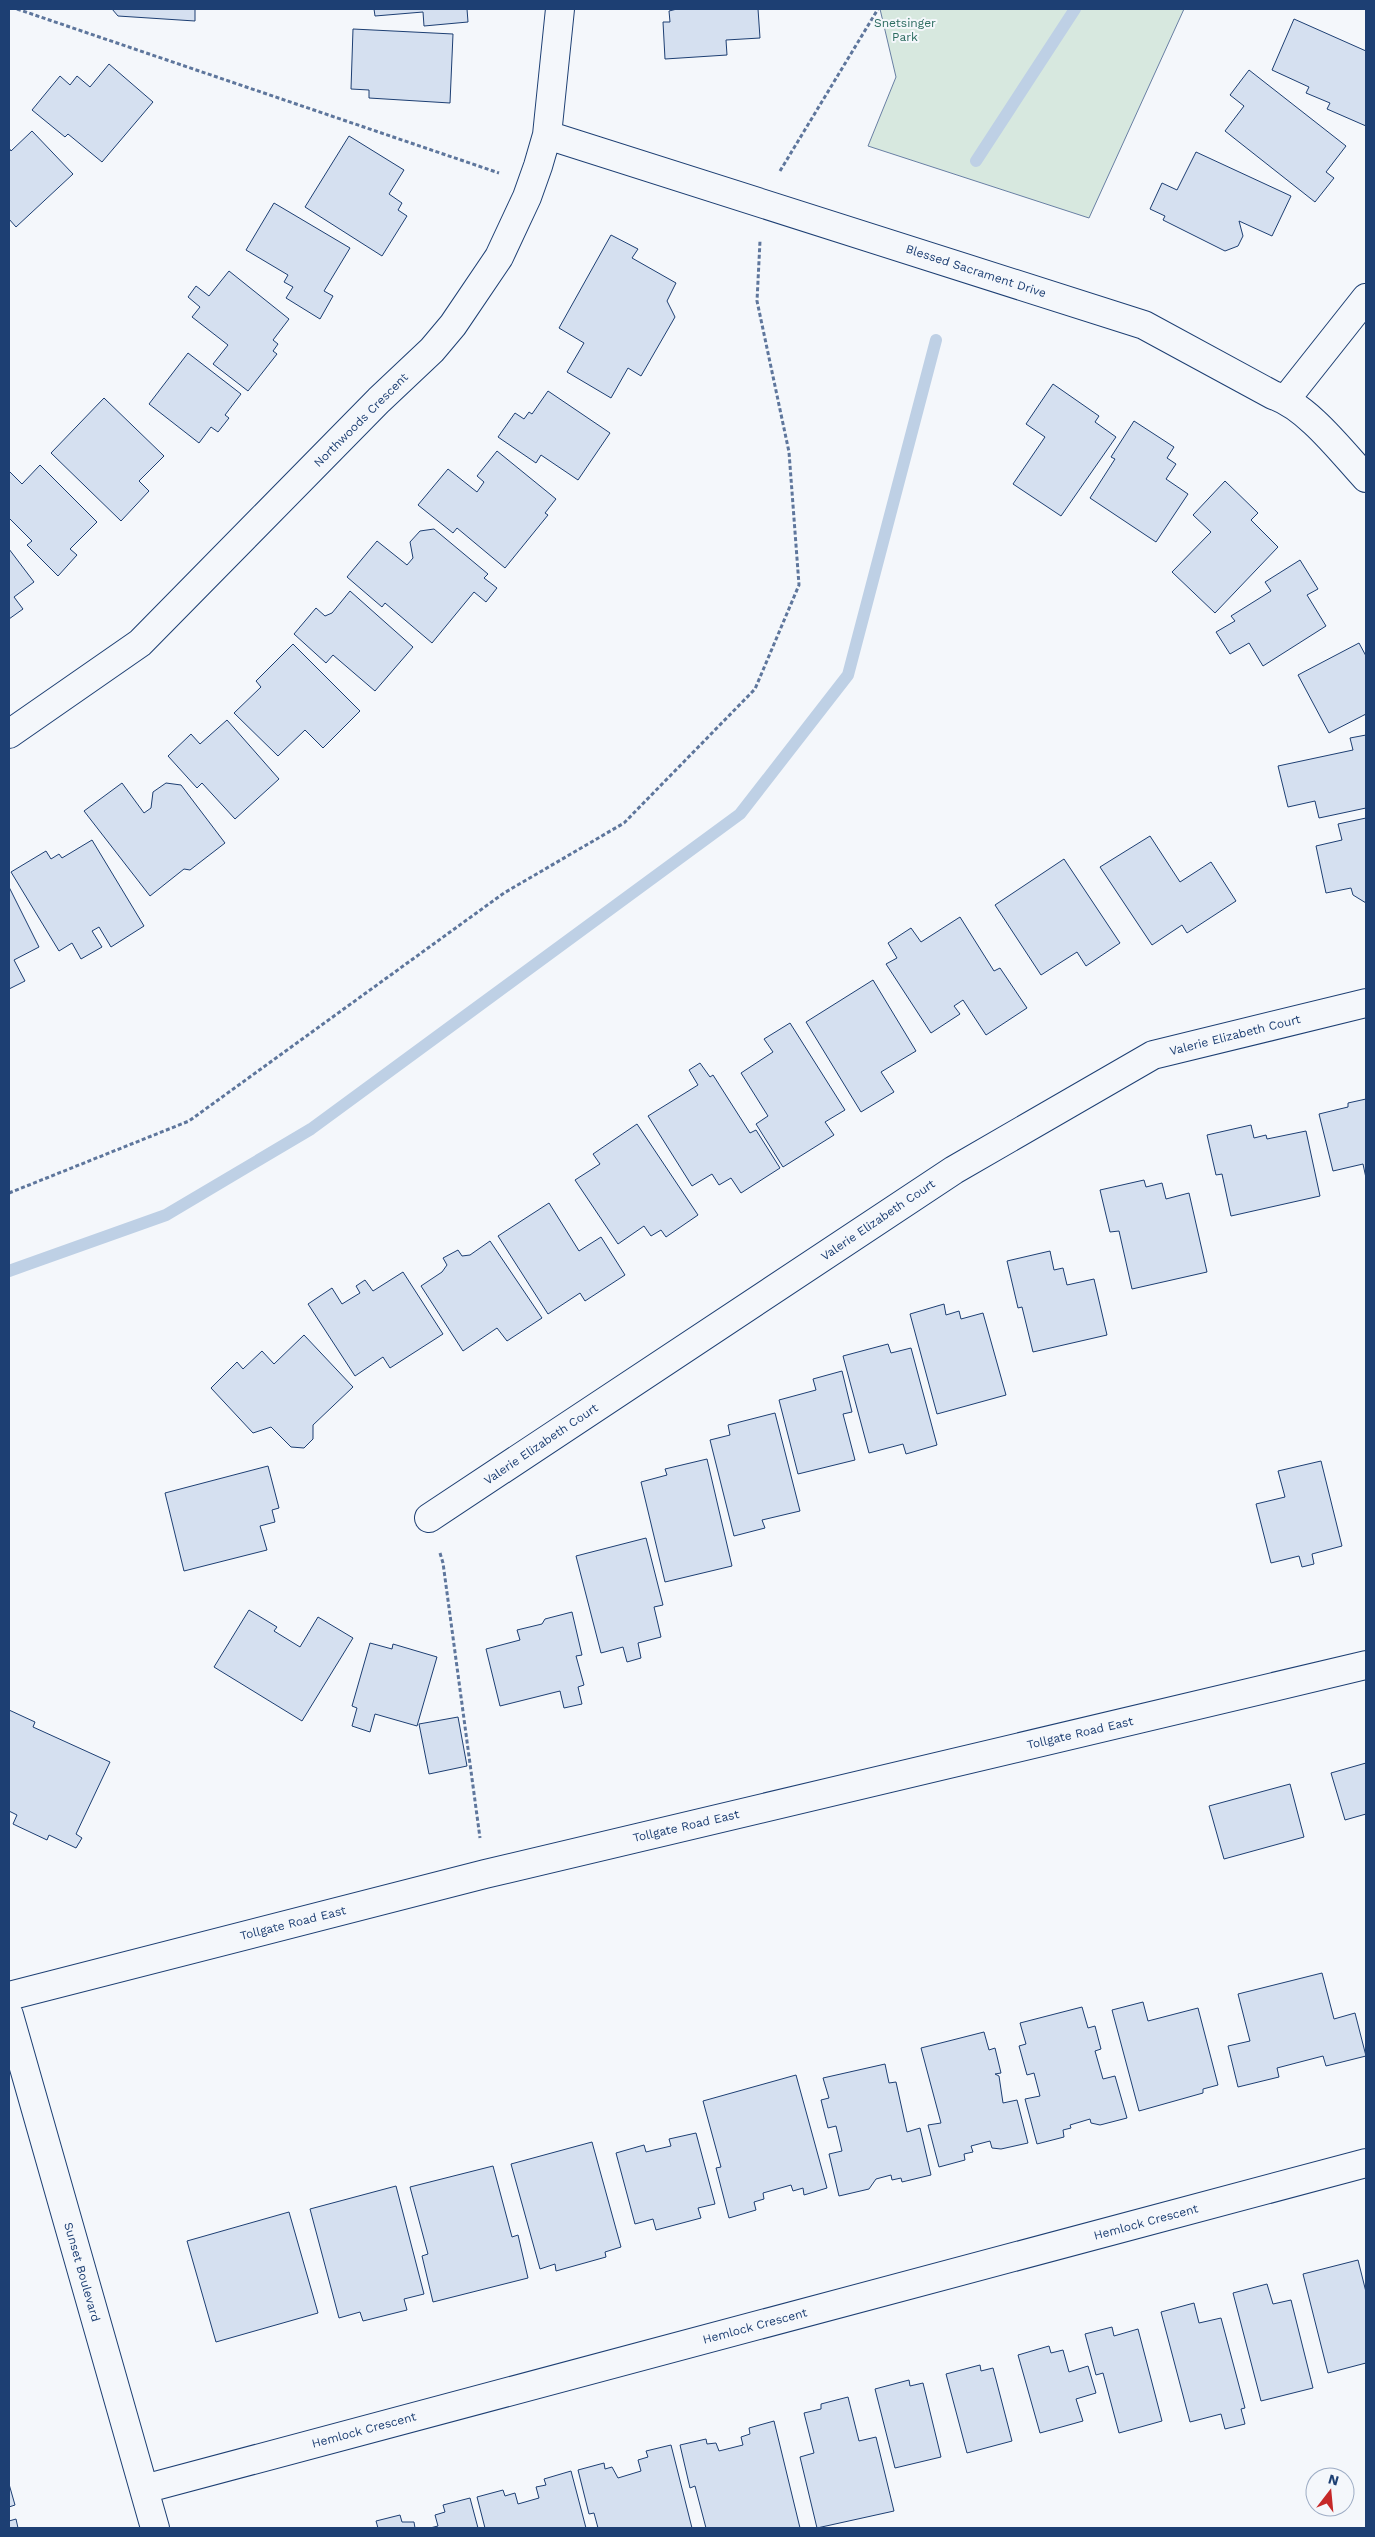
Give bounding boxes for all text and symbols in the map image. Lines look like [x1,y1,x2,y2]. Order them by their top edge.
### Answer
park label: Snetsinger Park [874,16,936,44]
street label: Blessed Sacrament Drive [904,242,1048,300]
street label: Northwoods Crescent [311,370,411,470]
street label: Valerie Elizabeth Court [1168,1012,1302,1058]
street label: Valerie Elizabeth Court [818,1177,938,1263]
street label: Valerie Elizabeth Court [481,1401,601,1487]
street label: Tollgate Road East [1025,1714,1135,1752]
street label: Tollgate Road East [631,1807,741,1845]
street label: Tollgate Road East [239,1903,347,1943]
street label: Hemlock Crescent [1092,2201,1200,2243]
street label: Sunset Boulevard [61,2221,103,2323]
street label: Hemlock Crescent [701,2305,809,2347]
street label: Hemlock Crescent [310,2409,418,2451]
north arrow [1305,2467,1355,2517]
text: N [1326,2470,1341,2489]

